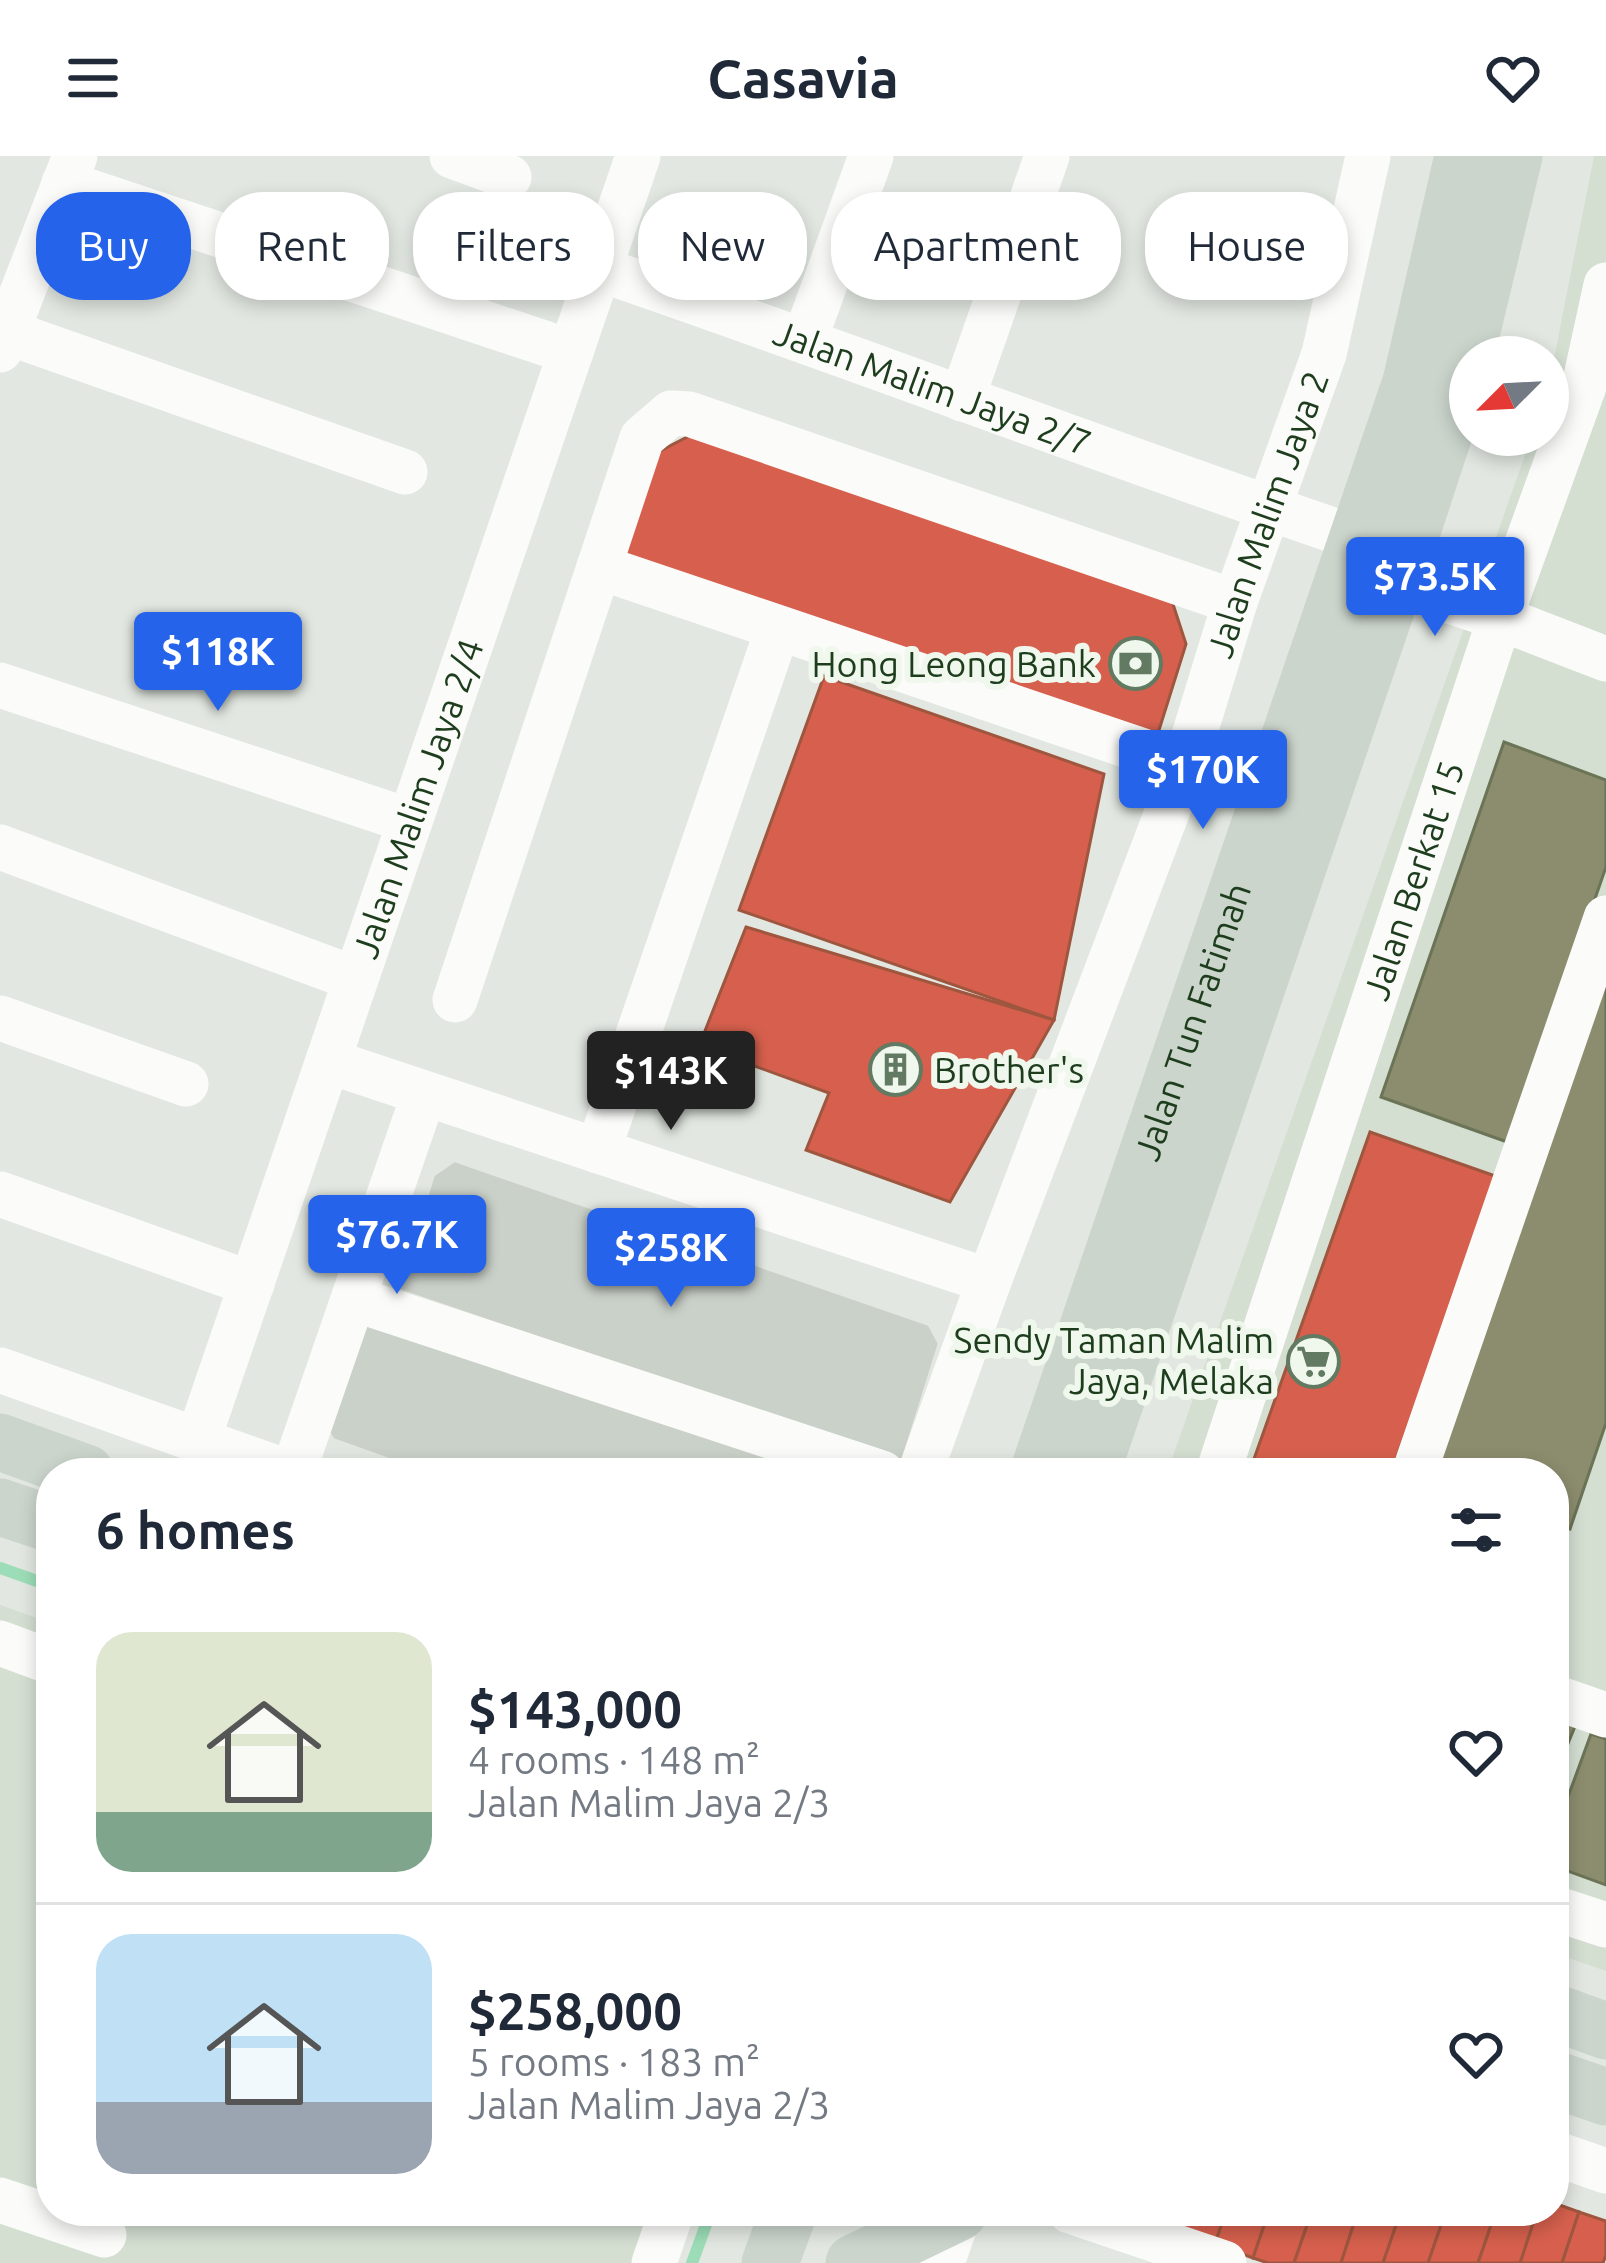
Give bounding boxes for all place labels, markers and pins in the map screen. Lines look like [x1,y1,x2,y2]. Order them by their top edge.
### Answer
pin: $73.5K [1337,537,1533,639]
pin: $118K [134,612,302,714]
bank icon: Hong Leong Bank [1107,636,1163,692]
place label: Hong Leong Bank [811,643,1096,684]
pin: $170K [1119,730,1287,832]
pin: $143K [587,1031,755,1133]
building icon: Brother's [867,1042,923,1098]
place label: Brother's [934,1049,1084,1090]
pin: $76.7K [299,1195,495,1297]
pin: $258K [587,1208,755,1310]
place label: Sendy Taman Malim Jaya, Melaka [954,1319,1274,1401]
supermarket icon: Sendy Taman Malim Jaya, Melaka [1285,1333,1341,1389]

